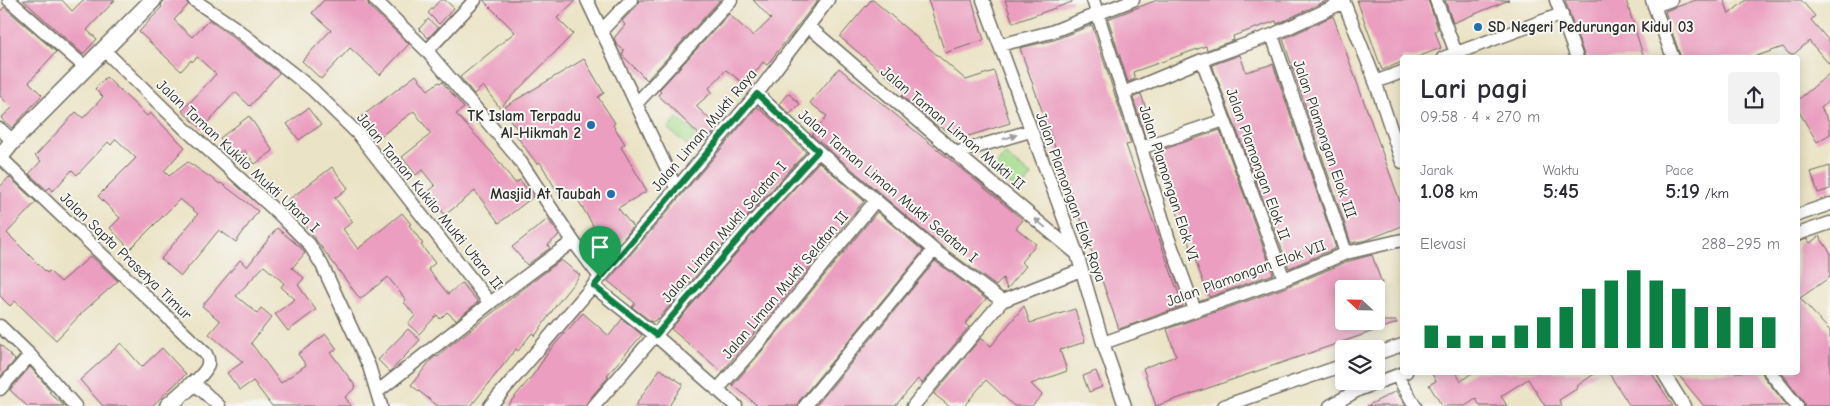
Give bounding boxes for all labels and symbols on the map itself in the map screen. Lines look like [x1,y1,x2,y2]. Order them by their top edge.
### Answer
place label: SD Negeri Pedurungan Kidul 03 [1488,18,1694,36]
marker: SD Negeri Pedurungan Kidul 03 [1472,21,1484,33]
street label: Jalan Plamongan Elok III [1289,58,1361,221]
street label: Jalan Taman Liman Mukti II [877,62,1029,194]
street label: Jalan Liman Mukti Raya [648,65,760,195]
street label: Jalan Taman Kukilo Mukti Utara I [153,76,323,236]
street label: Jalan Plamongan Elok II [1222,86,1294,242]
street label: Jalan Plamongan Elok VI [1135,103,1203,263]
street label: Jalan Taman Liman Mukti Selatan I [795,106,981,266]
place label: TK Islam Terpadu Al-Hikmah 2 [467,107,581,142]
street label: Jalan Taman Kukilo Mukti Utara II [353,109,507,293]
street label: Jalan Plamongan Elok Raya [1032,110,1110,284]
marker: TK Islam Terpadu Al-Hikmah 2 [585,119,597,131]
one-way arrow [1002,132,1017,140]
street label: Jalan Liman Mukti Selatan I [658,158,790,306]
place label: Masjid At Taubah [490,185,601,203]
marker: Masjid At Taubah [605,188,617,200]
street label: Jalan Sapta Prasetya Timur [57,189,195,324]
street label: Jalan Liman Mukti Selatan II [718,208,852,362]
one-way arrow [1033,218,1046,229]
pin [579,226,621,277]
street label: Jalan Plamongan Elok VII [1164,236,1328,310]
north arrow [1335,280,1385,330]

